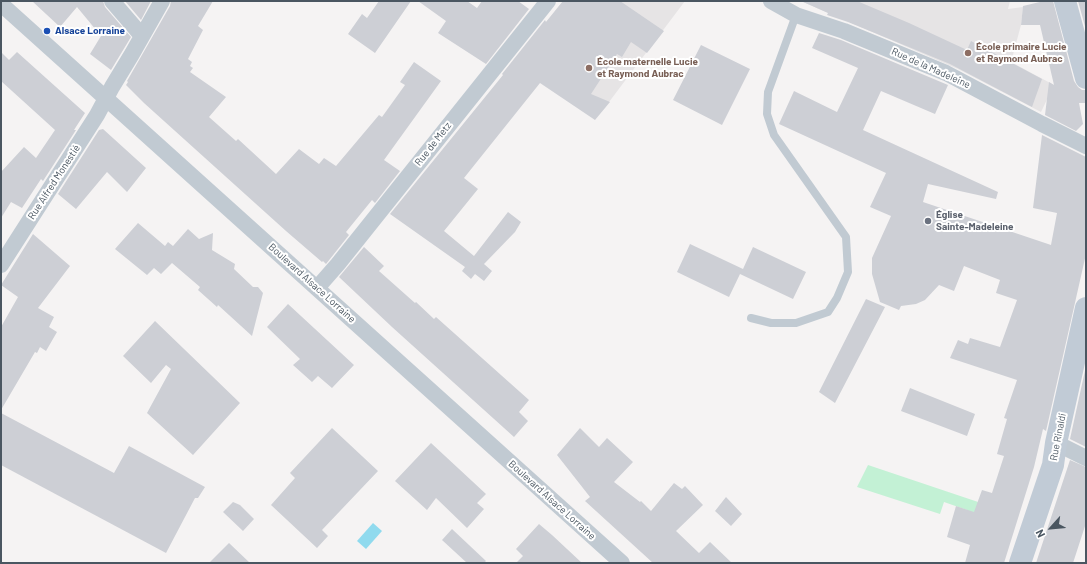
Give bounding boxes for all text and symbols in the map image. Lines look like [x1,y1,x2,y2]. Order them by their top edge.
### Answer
place label: Alsace Lorraine [55,25,125,37]
marker: Alsace Lorraine [42,26,52,36]
place label: École primaire Lucie et Raymond Aubrac [976,41,1067,64]
street label: Rue de la Madeleine [890,45,972,91]
marker: École primaire Lucie et Raymond Aubrac [963,48,973,58]
place label: École maternelle Lucie et Raymond Aubrac [597,56,698,80]
marker: École maternelle Lucie et Raymond Aubrac [584,63,594,73]
street label: Rue de Metz [412,120,454,168]
street label: Rue Alfred Monestié [25,142,83,222]
place label: Église Sainte-Madeleine [936,209,1013,232]
marker: Église Sainte-Madeleine [923,216,933,226]
street label: Boulevard Alsace Lorraine [266,241,358,325]
street label: Rue Rinaldi [1048,412,1068,462]
street label: Boulevard Alsace Lorraine [506,458,598,542]
north arrow [1031,508,1071,548]
text: N [1032,527,1047,540]

